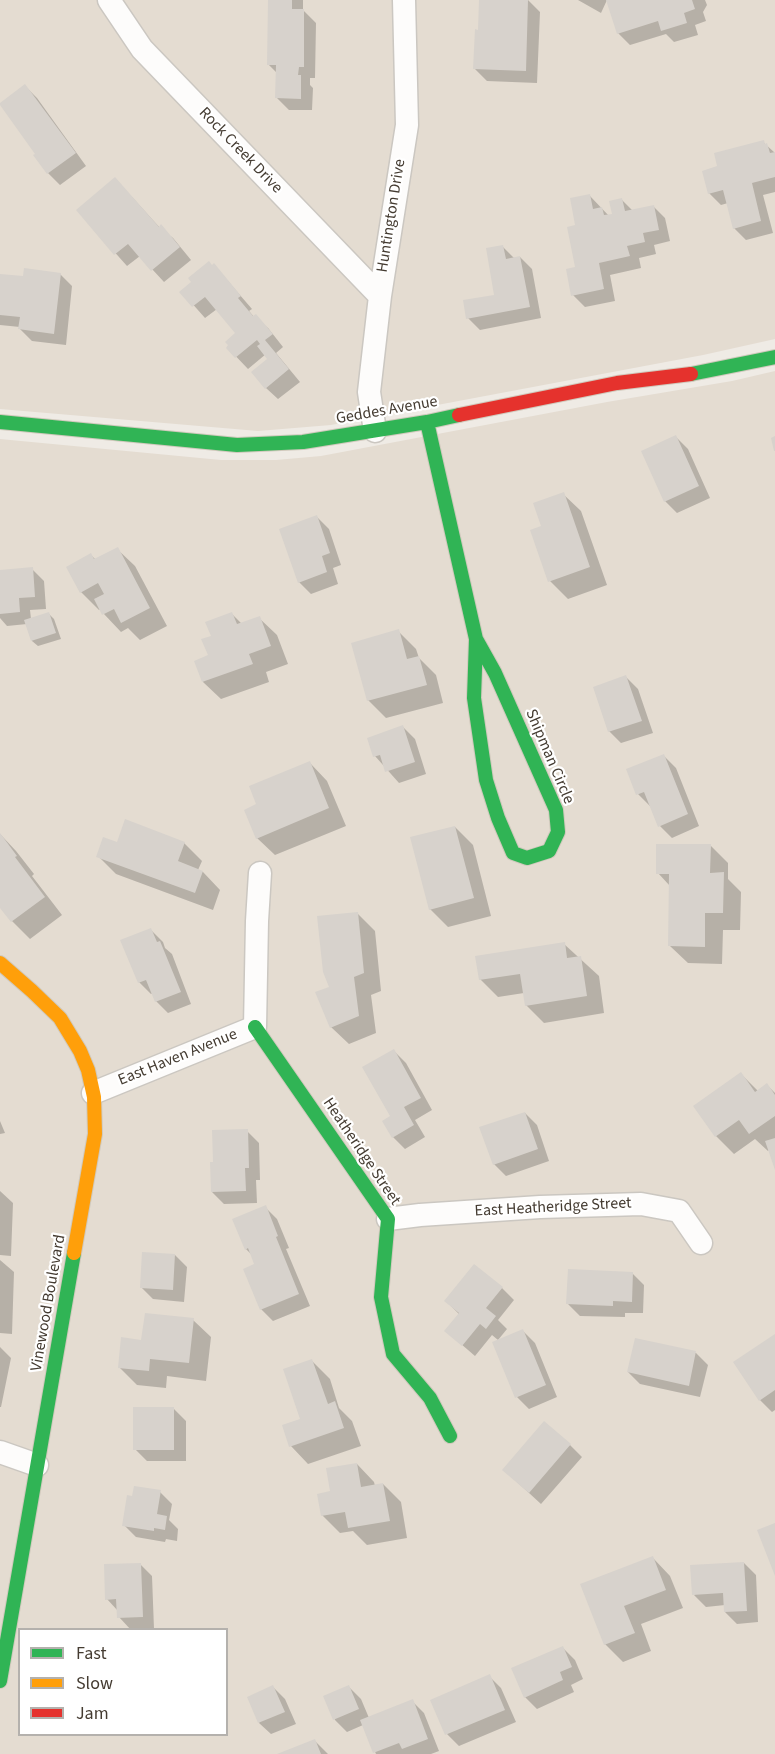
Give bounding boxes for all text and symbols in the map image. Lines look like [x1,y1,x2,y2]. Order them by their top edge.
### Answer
street label: Rock Creek Drive [194,104,286,198]
street label: Huntington Drive [374,158,410,274]
street label: Geddes Avenue [335,393,439,429]
street label: Shipman Circle [520,707,578,807]
street label: East Haven Avenue [116,1025,240,1091]
street label: Heatheridge Street [318,1095,404,1209]
street label: East Heatheridge Street [474,1194,632,1222]
street label: Vinewood Boulevard [28,1233,70,1373]
legend [18,1628,228,1736]
text: Fast [76,1641,107,1666]
text: Slow [76,1671,113,1696]
text: Jam [76,1701,109,1726]

